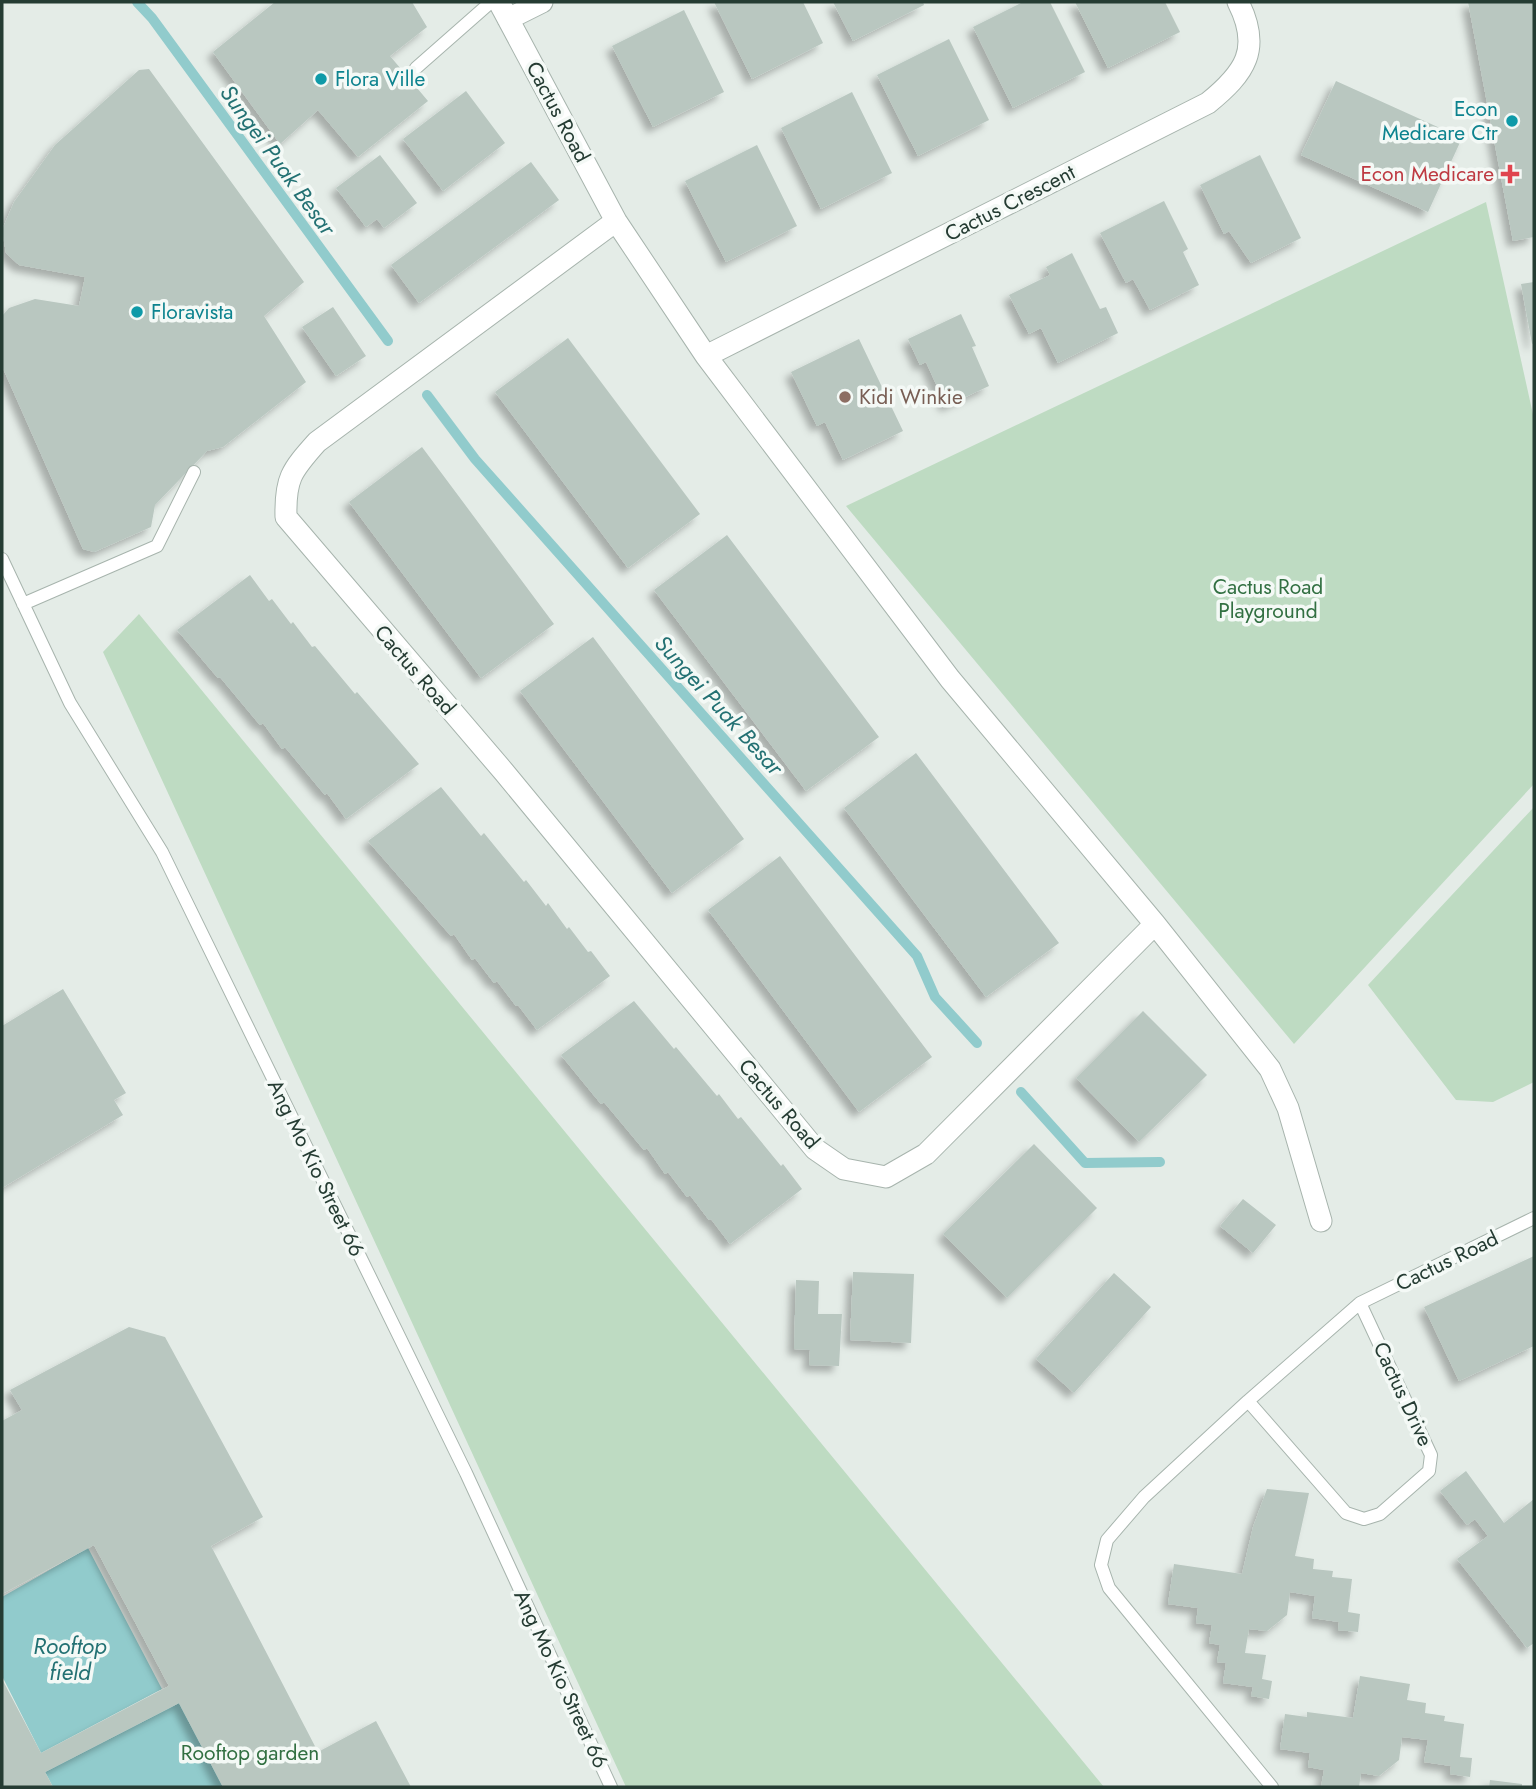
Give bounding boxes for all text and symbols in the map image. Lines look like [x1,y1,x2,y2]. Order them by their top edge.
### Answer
street label: Cactus Road [519,56,597,168]
place label: Flora Ville [335,64,425,94]
marker: Flora Ville [313,71,329,87]
water label: Sungei Puak Besar [212,78,345,243]
place label: Econ Medicare Ctr [1382,94,1499,148]
marker: Econ Medicare Ctr [1504,113,1520,129]
street label: Cactus Crescent [940,157,1080,249]
place label: Econ Medicare [1361,159,1494,189]
marker: Econ Medicare [1500,164,1520,184]
place label: Floravista [151,297,233,327]
marker: Floravista [129,304,145,320]
place label: Kidi Winkie [859,382,963,412]
marker: Kidi Winkie [837,389,853,405]
park label: Cactus Road Playground [1213,572,1323,626]
street label: Cactus Road [367,618,463,722]
water label: Sungei Puak Besar [647,627,792,784]
street label: Cactus Road [731,1052,827,1156]
street label: Ang Mo Kio Street 66 [260,1074,372,1262]
street label: Cactus Road [1391,1223,1503,1299]
street label: Cactus Drive [1366,1337,1440,1451]
street label: Ang Mo Kio Street 66 [506,1585,616,1773]
water label: Rooftop field [33,1629,107,1689]
park label: Rooftop garden [181,1738,319,1768]

